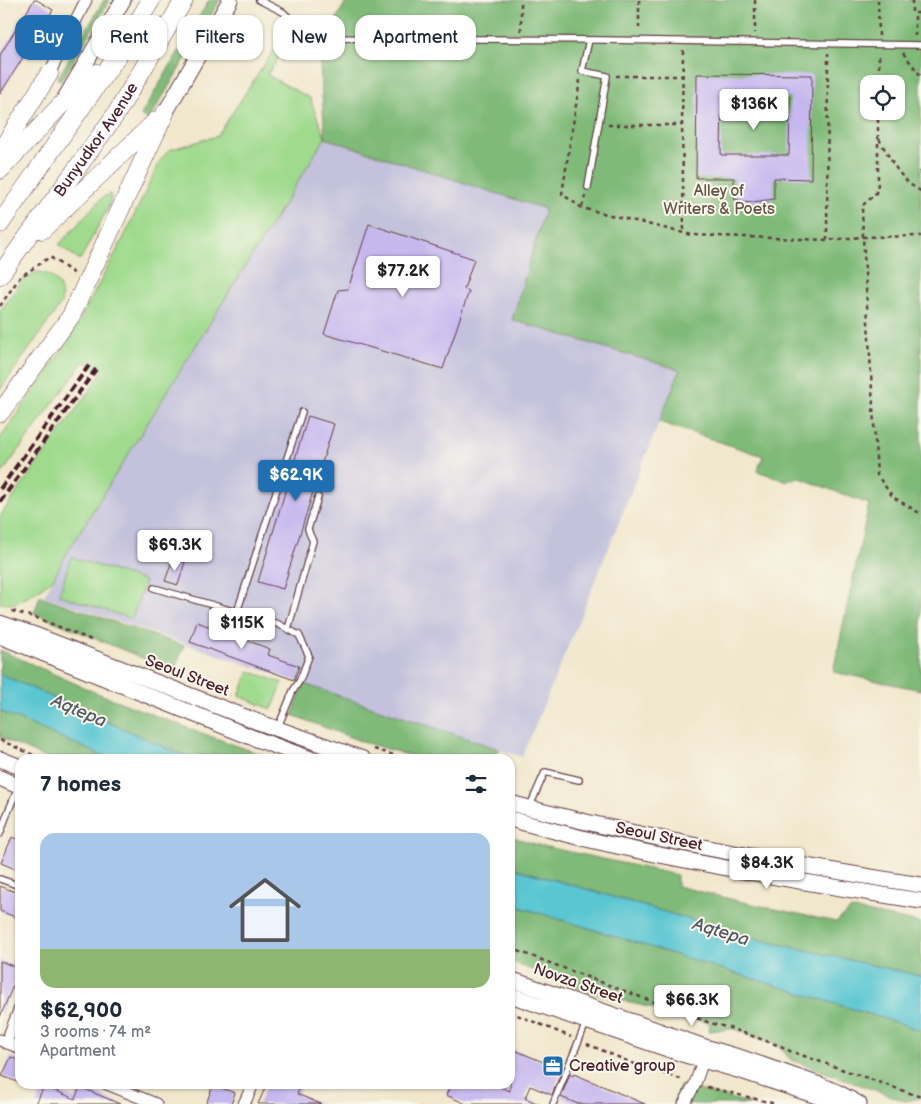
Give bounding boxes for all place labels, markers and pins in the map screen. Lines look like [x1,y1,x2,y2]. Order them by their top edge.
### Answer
pin: $136K [719,88,789,131]
pin: $77.2K [362,256,444,298]
pin: $62.9K [255,460,337,502]
pin: $69.3K [134,530,216,572]
pin: $115K [207,608,277,650]
pin: $84.3K [726,848,808,890]
pin: $66.3K [651,984,733,1027]
office icon: Creative group [541,1054,565,1078]
place label: Creative group [569,1057,676,1076]

